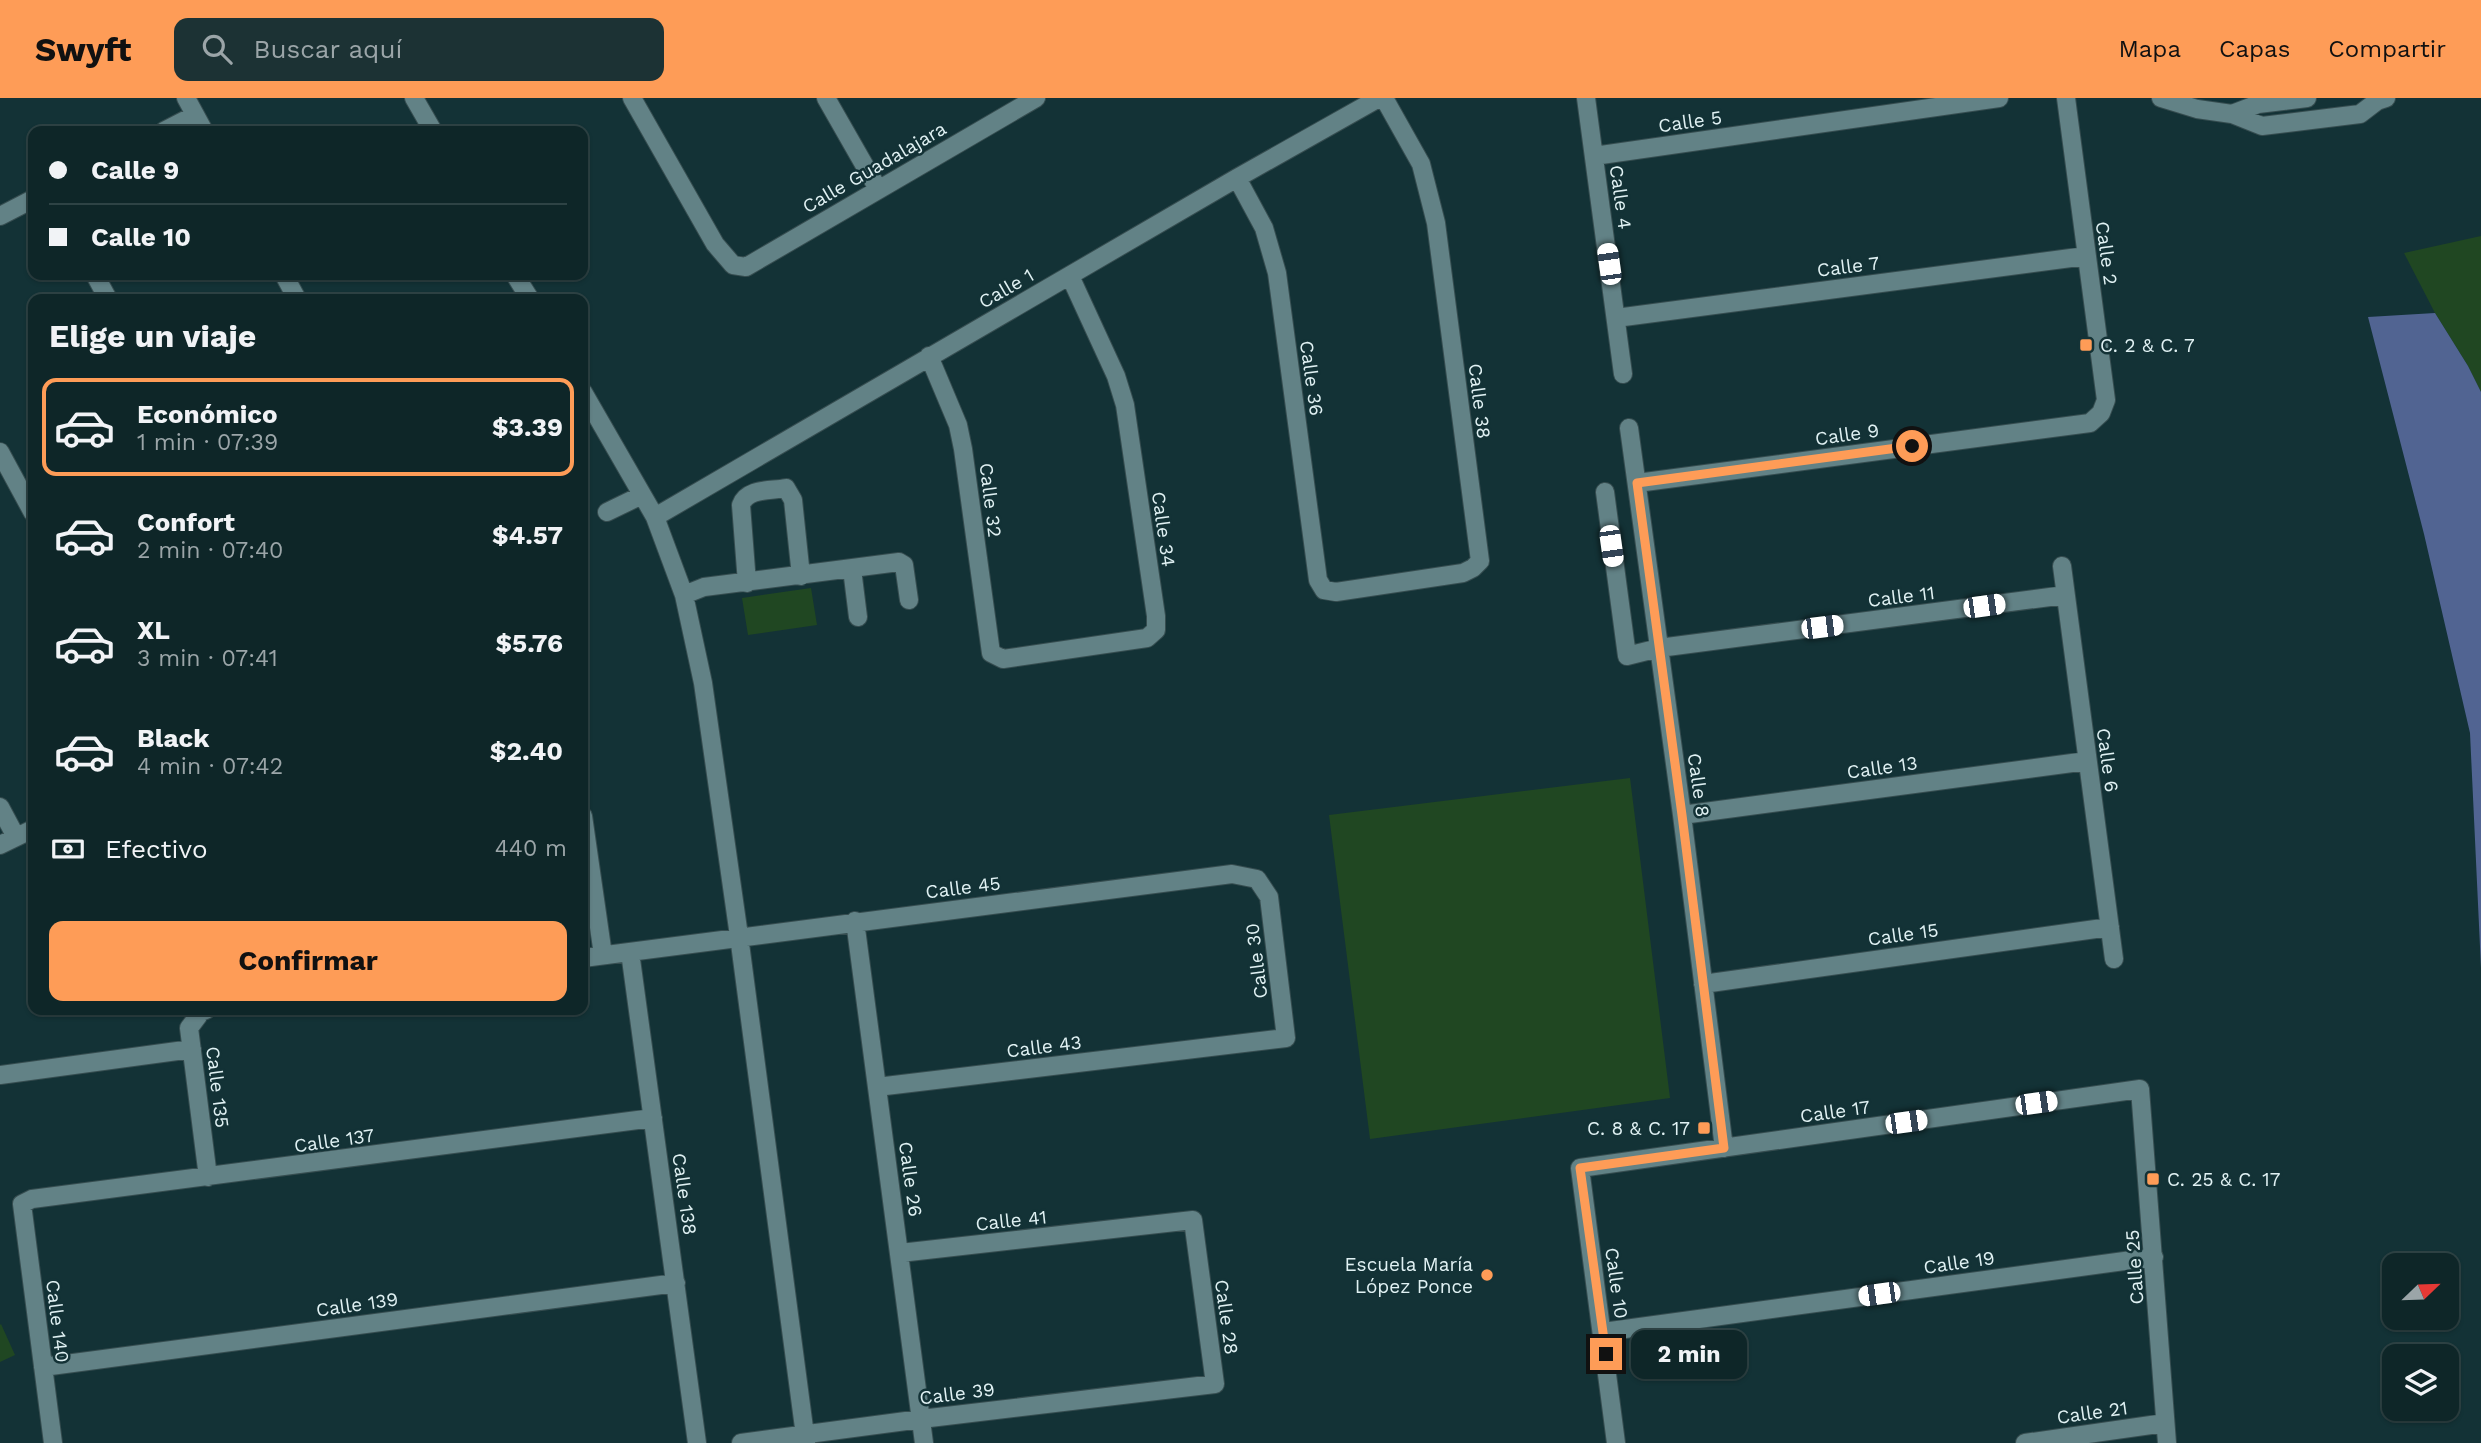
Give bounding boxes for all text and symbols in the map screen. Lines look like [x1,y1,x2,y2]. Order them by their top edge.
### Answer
search box [174,18,664,81]
text: Swyft [35,30,132,69]
icon: search [198,30,236,68]
text: Buscar aquí [254,34,402,64]
text: Mapa [2118,35,2181,63]
text: Capas [2219,35,2290,63]
text: Compartir [2328,35,2446,63]
street label: Calle 5 [1657,106,1723,137]
street label: Calle Guadalajara [798,117,951,218]
text: Calle 9 [91,155,179,185]
street label: Calle 4 [1605,164,1636,231]
street label: Calle 2 [2091,220,2122,286]
text: Calle 10 [91,222,191,252]
car [1596,242,1623,286]
street label: Calle 7 [1816,251,1881,282]
street label: Calle 1 [975,264,1038,313]
text: Elige un viaje [49,317,256,355]
place label: C. 2 & C. 7 [2100,334,2195,357]
marker: C. 2 & C. 7 [2078,337,2094,353]
street label: Calle 36 [1295,339,1328,417]
street label: Calle 38 [1463,362,1496,440]
icon: car [53,396,116,459]
text: Económico [137,399,278,429]
text: $3.39 [492,412,563,442]
street label: Calle 9 [1813,419,1881,450]
text: 1 min · 07:39 [137,429,278,456]
route start [1896,430,1928,462]
street label: Calle 32 [975,461,1006,539]
street label: Calle 34 [1147,490,1180,568]
icon: car [53,504,116,567]
text: Confort [137,507,235,537]
text: $4.57 [492,520,563,550]
car [1598,524,1625,568]
text: 2 min · 07:40 [137,537,283,564]
street label: Calle 11 [1866,581,1936,612]
car [1962,593,2007,619]
icon: car [53,612,116,675]
car [1800,614,1845,640]
text: XL [137,615,170,645]
text: $5.76 [495,628,563,658]
text: 3 min · 07:41 [137,645,278,672]
icon: car [53,720,116,783]
text: Black [137,723,209,753]
street label: Calle 6 [2092,727,2123,794]
text: $2.40 [490,736,563,766]
street label: Calle 13 [1845,751,1919,784]
street label: Calle 8 [1683,752,1714,819]
text: 4 min · 07:42 [137,753,283,780]
icon: cash [49,830,87,868]
text: Efectivo [105,834,208,864]
text: 440 m [495,835,567,862]
street label: Calle 45 [924,871,1002,904]
street label: Calle 15 [1866,918,1940,951]
button: Confirmar [49,921,567,1001]
street label: Calle 30 [1240,922,1273,1000]
street label: Calle 43 [1005,1030,1083,1063]
street label: Calle 135 [201,1045,234,1129]
car [2014,1090,2059,1116]
street label: Calle 17 [1799,1095,1872,1128]
car [1884,1109,1929,1135]
place label: C. 8 & C. 17 [1587,1117,1690,1140]
marker: C. 8 & C. 17 [1696,1120,1712,1136]
street label: Calle 137 [292,1123,376,1158]
street label: Calle 26 [894,1140,927,1218]
street label: Calle 138 [667,1152,702,1237]
place label: C. 25 & C. 17 [2167,1168,2280,1191]
marker: C. 25 & C. 17 [2145,1171,2161,1187]
street label: Calle 41 [974,1205,1048,1236]
street label: Calle 25 [2120,1229,2149,1305]
street label: Calle 10 [1600,1246,1633,1320]
street label: Calle 19 [1922,1246,1996,1279]
place label: Escuela María López Ponce [1345,1253,1473,1298]
north arrow [2382,1253,2459,1330]
map controls [2382,1253,2459,1421]
marker: Escuela María López Ponce [1479,1267,1495,1283]
street label: Calle 140 [41,1278,74,1364]
street label: Calle 28 [1210,1278,1243,1356]
car [1857,1281,1902,1307]
street label: Calle 139 [315,1287,400,1322]
callout: 2 min [1630,1330,1746,1378]
route end [1590,1338,1622,1370]
text: 2 min [1658,1341,1720,1368]
button: layers [2382,1344,2459,1421]
street label: Calle 39 [918,1377,996,1410]
street label: Calle 21 [2055,1396,2129,1429]

